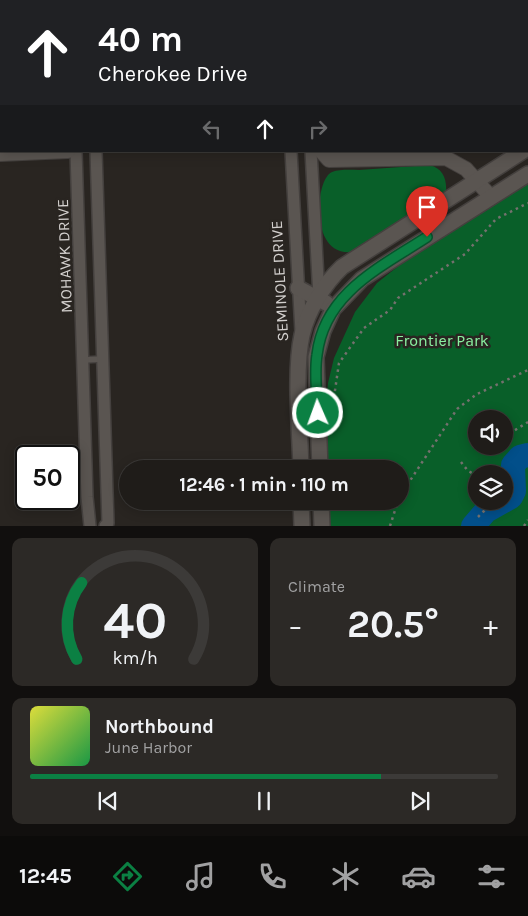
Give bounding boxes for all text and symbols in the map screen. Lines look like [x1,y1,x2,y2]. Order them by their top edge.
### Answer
text: 40 m [98,19,183,60]
icon: ahead [15,20,80,85]
text: Cherokee Drive [98,61,248,87]
icon: left [198,115,226,143]
icon: ahead [251,115,279,143]
icon: right [304,115,332,143]
pin [406,186,448,237]
icon: arrive [413,193,441,221]
street label: MOHAWK DRIVE [53,199,76,313]
street label: SEMINOLE DRIVE [267,220,292,342]
park label: Frontier Park [395,331,489,350]
position arrow [291,386,343,438]
map controls [468,410,513,510]
button: sound [468,410,513,455]
speed limit sign: 50 [15,445,80,510]
button: layers [468,465,513,510]
text: 12:46 · 1 min · 110 m [179,474,349,496]
text: Climate [288,577,345,596]
text: 40 [103,590,167,651]
text: 20.5° [347,602,439,647]
text: − [288,609,303,642]
text: + [483,609,498,642]
text: km/h [112,648,158,669]
text: Northbound [105,716,214,738]
text: June Harbor [105,738,192,757]
icon: previous [94,787,122,815]
icon: pause [250,787,278,815]
icon: next [406,787,434,815]
icon: directions [110,859,145,894]
icon: music [183,859,218,894]
icon: phone [255,859,290,894]
icon: climate [328,859,363,894]
icon: car [401,859,436,894]
icon: filters [474,859,509,894]
text: 12:45 [19,863,72,889]

